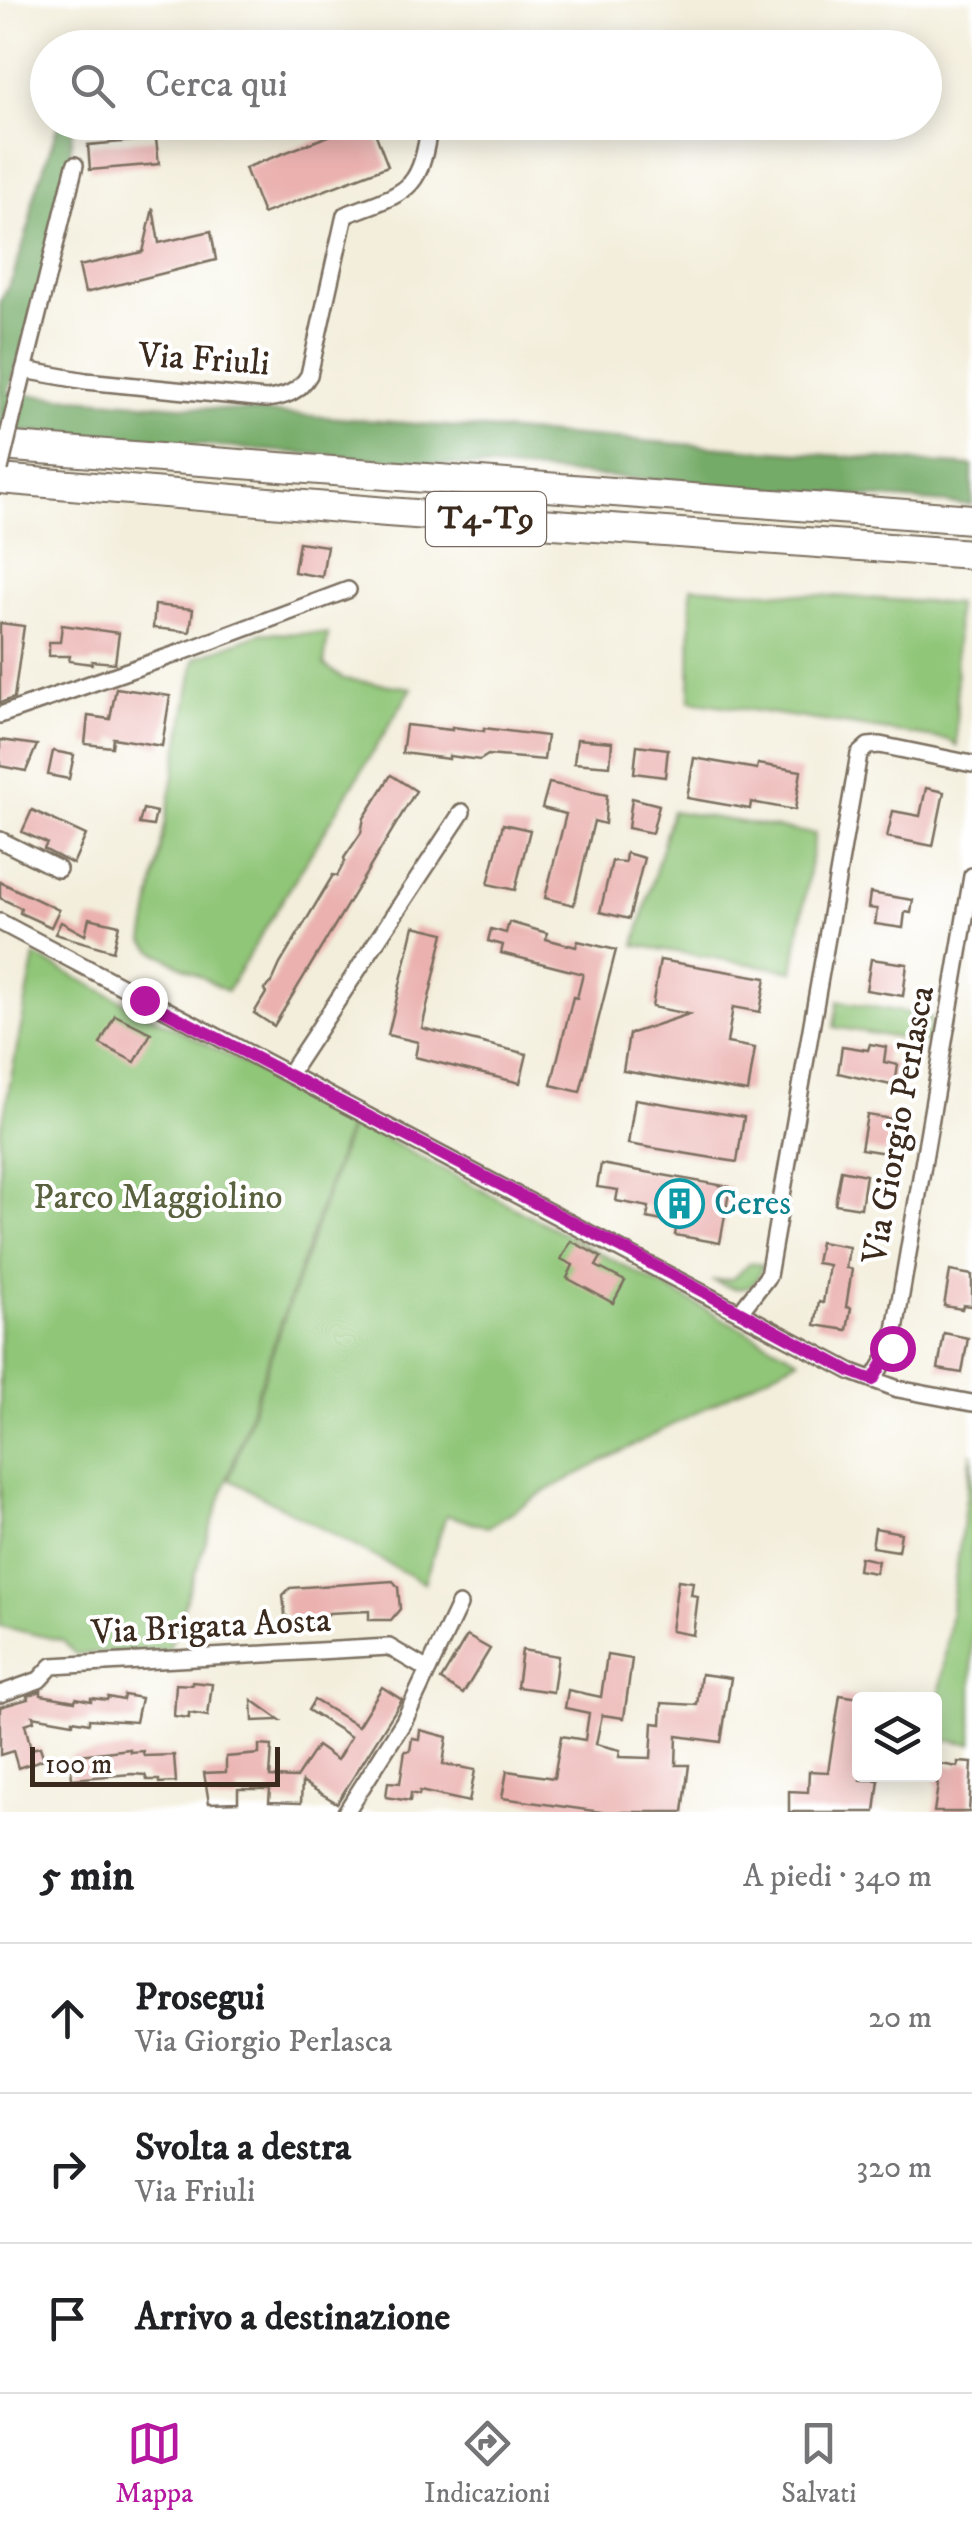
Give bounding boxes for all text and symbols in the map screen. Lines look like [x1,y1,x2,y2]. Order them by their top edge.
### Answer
search box [30,30,942,140]
icon: search [65,58,120,113]
text: Cerca qui [145,61,288,109]
street label: Via Friuli [136,333,271,387]
road number: T4-T9 [426,492,546,546]
route end [122,978,168,1024]
street label: Via Giorgio Perlasca [853,982,945,1268]
park label: Parco Maggiolino [33,1176,283,1220]
building icon: Ceres [653,1178,705,1230]
place label: Ceres [714,1182,791,1226]
route start [870,1326,916,1372]
street label: Via Brigata Aosta [89,1599,332,1655]
map controls [852,1692,942,1782]
button: layers [852,1692,942,1782]
scale bar [30,1742,280,1786]
text: 100 m [45,1747,112,1782]
text: 5 min [40,1851,134,1903]
text: A piedi · 340 m [743,1857,932,1897]
text: Prosegui [135,1974,265,2022]
icon: ahead [40,1991,95,2046]
text: 20 m [868,1998,932,2038]
text: Via Giorgio Perlasca [135,2022,392,2062]
text: Svolta a destra [135,2124,351,2172]
icon: right [40,2141,95,2196]
text: 320 m [856,2148,932,2188]
text: Via Friuli [135,2172,255,2212]
icon: arrive [40,2291,95,2346]
text: Arrivo a destinazione [135,2294,450,2342]
tab: Mappa [116,2416,193,2511]
tab: Indicazioni [424,2416,550,2511]
tab: Salvati [781,2416,856,2511]

